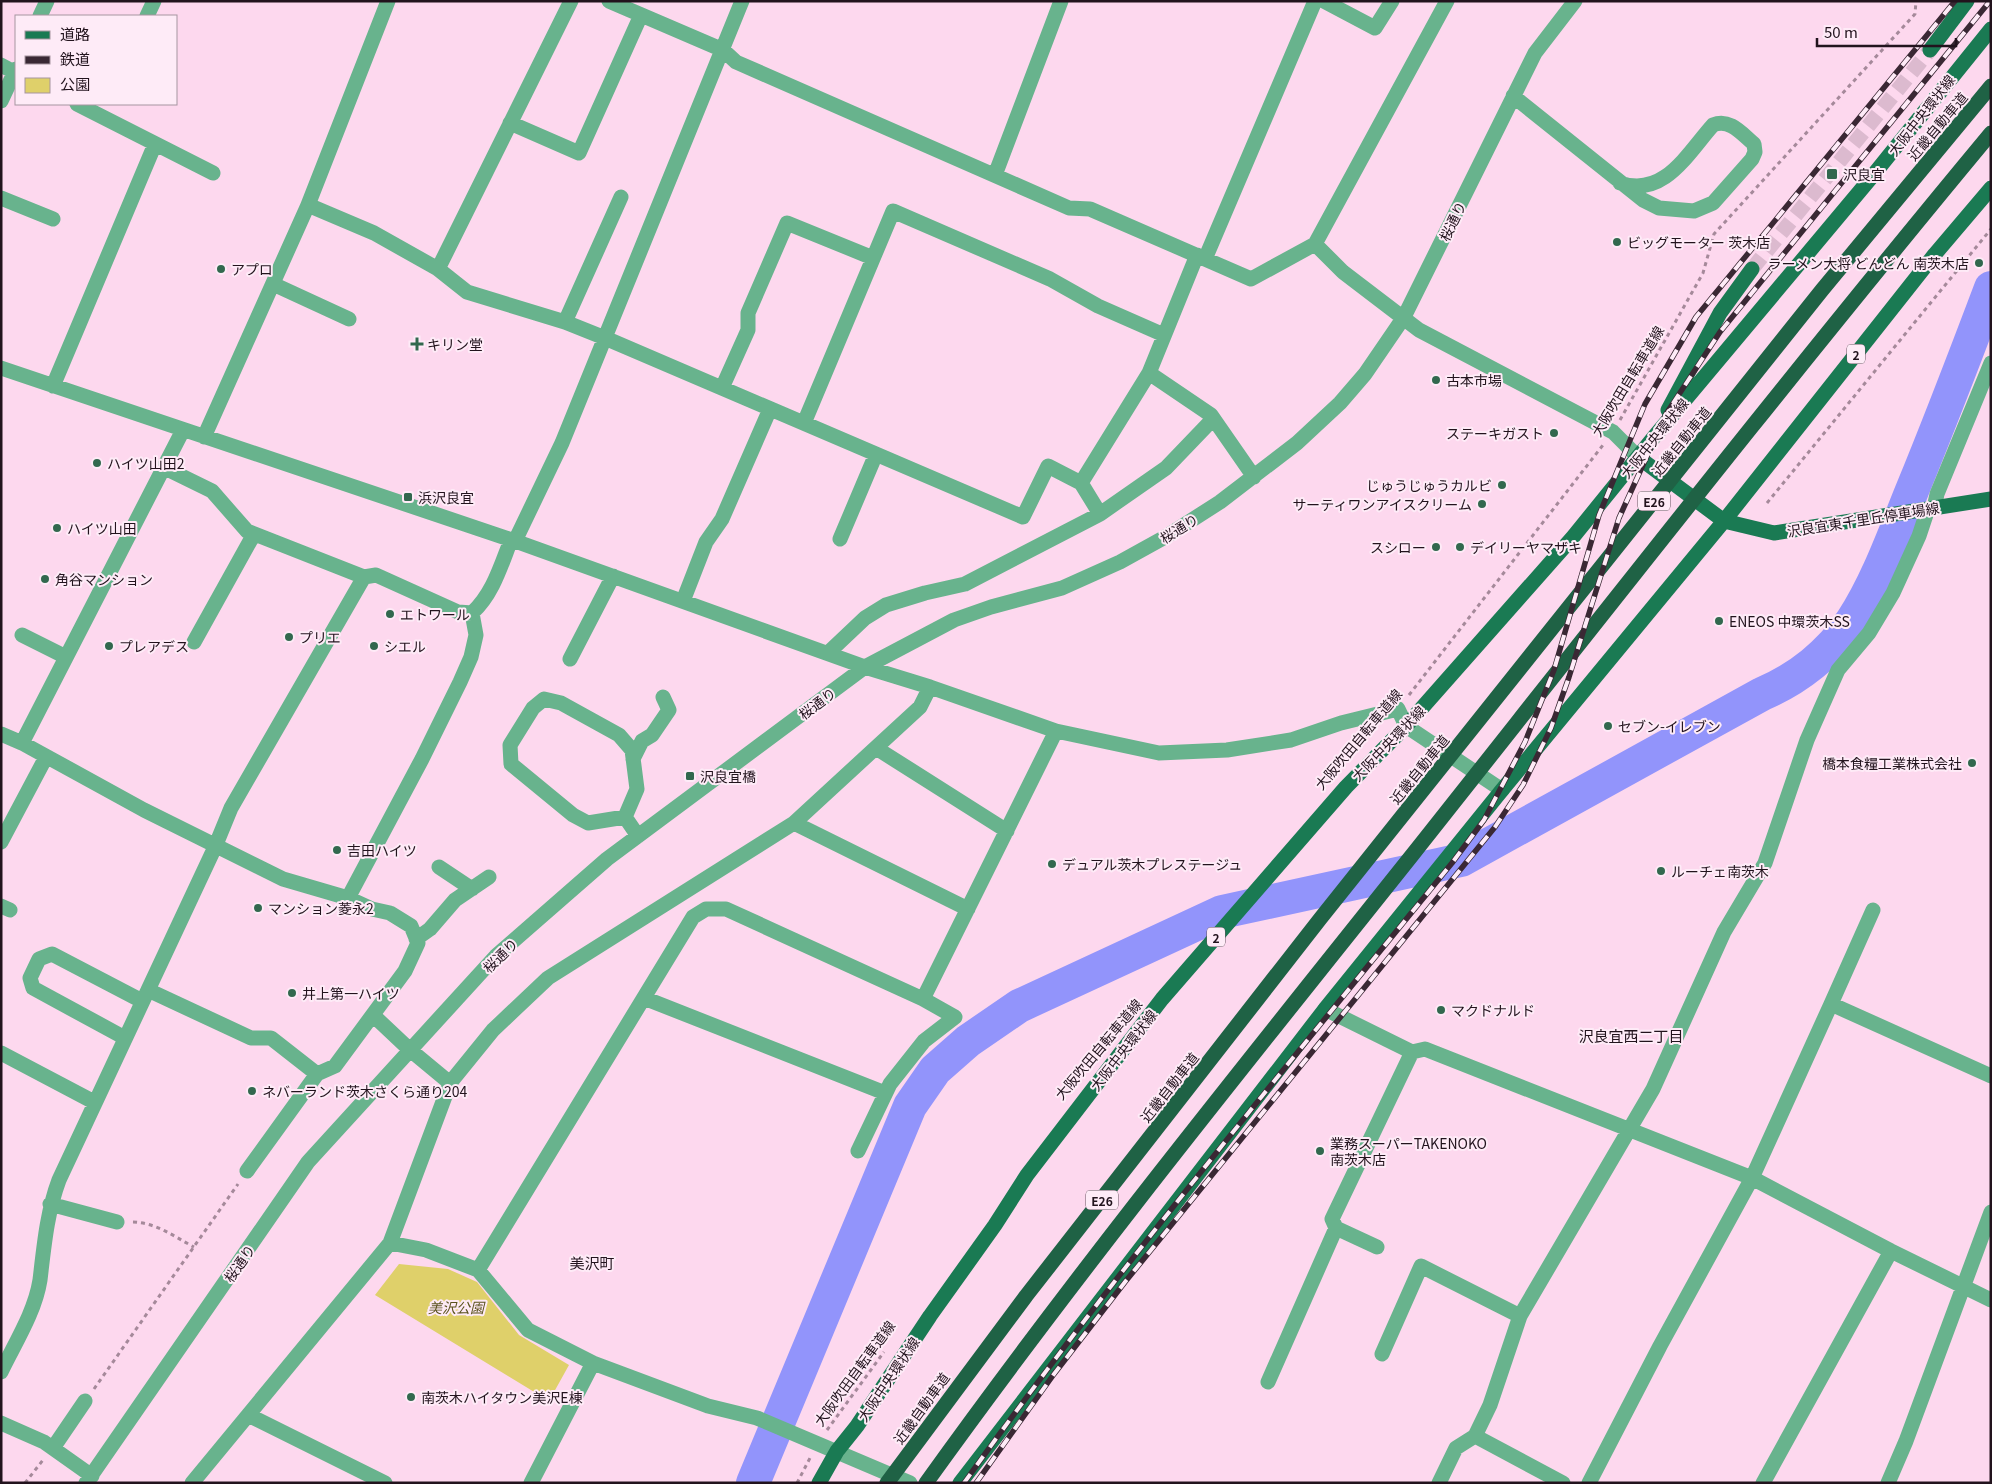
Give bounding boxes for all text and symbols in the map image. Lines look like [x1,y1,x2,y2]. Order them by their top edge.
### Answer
legend [15,15,178,105]
scale bar [1817,15,1956,47]
text: 50 m [1824,21,1858,42]
text: 道路 [60,23,90,44]
text: 鉄道 [60,48,90,69]
street label: 大阪中央環状線 [1883,70,1959,160]
text: 公園 [60,73,90,94]
street label: 近畿自動車道 [1902,87,1972,165]
place label: 沢良宜 [1843,164,1885,184]
marker: 沢良宜 [1825,167,1839,181]
street label: 桜通り [1434,198,1470,244]
place label: ビッグモーター 茨木店 [1627,232,1770,252]
marker: ビッグモーター 茨木店 [1611,236,1623,248]
place label: ラーメン大将 どんどん 南茨木店 [1768,253,1969,273]
marker: ラーメン大将 どんどん 南茨木店 [1973,257,1985,269]
place label: アプロ [231,259,273,279]
marker: アプロ [215,263,227,275]
street label: 大阪吹田自転車道線 [1586,322,1668,440]
place label: キリン堂 [427,334,483,354]
marker: キリン堂 [411,338,423,350]
road number: 2 [1847,344,1865,364]
place label: 古本市場 [1446,370,1502,390]
marker: 古本市場 [1430,374,1442,386]
street label: 大阪中央環状線 [1615,394,1693,482]
street label: 近畿自動車道 [1647,402,1715,480]
place label: ステーキガスト [1446,423,1544,443]
marker: ステーキガスト [1548,427,1560,439]
place label: ハイツ山田2 [107,453,185,473]
marker: ハイツ山田2 [91,457,103,469]
place label: じゅうじゅうカルビ [1366,475,1492,495]
marker: じゅうじゅうカルビ [1496,479,1508,491]
place label: 浜沢良宜 [418,487,474,507]
marker: 浜沢良宜 [402,491,414,503]
road number: E26 [1638,492,1670,511]
place label: サーティワンアイスクリーム [1292,494,1472,514]
street label: 沢良宜東千里丘停車場線 [1785,497,1941,541]
marker: サーティワンアイスクリーム [1476,498,1488,510]
street label: 桜通り [1156,508,1202,548]
place label: ハイツ山田 [67,518,137,538]
marker: ハイツ山田 [51,522,63,534]
place label: スシロー [1370,537,1426,557]
place label: デイリーヤマザキ [1470,537,1582,557]
marker: スシロー [1430,541,1442,553]
marker: デイリーヤマザキ [1454,541,1466,553]
place label: 角谷マンション [55,569,153,589]
marker: 角谷マンション [39,573,51,585]
place label: エトワール [400,604,470,624]
marker: エトワール [384,608,396,620]
place label: ENEOS 中環茨木SS [1729,611,1850,631]
marker: ENEOS 中環茨木SS [1713,615,1725,627]
place label: プリエ [299,627,341,647]
marker: プリエ [283,631,295,643]
place label: プレアデス [119,636,189,656]
place label: シエル [384,636,426,656]
marker: プレアデス [103,640,115,652]
marker: シエル [368,640,380,652]
street label: 桜通り [794,682,840,724]
street label: 大阪吹田自転車道線 [1310,684,1406,794]
street label: 大阪中央環状線 [1347,701,1429,785]
place label: セブン-イレブン [1618,716,1721,736]
marker: セブン-イレブン [1602,720,1614,732]
street label: 近畿自動車道 [1385,730,1453,808]
place label: 橋本食糧工業株式会社 [1822,753,1962,773]
marker: 橋本食糧工業株式会社 [1966,757,1978,769]
place label: 沢良宜橋 [700,766,756,786]
marker: 沢良宜橋 [684,770,696,782]
place label: 吉田ハイツ [347,840,417,860]
marker: 吉田ハイツ [331,844,343,856]
place label: デュアル茨木プレステージュ [1062,854,1242,874]
marker: デュアル茨木プレステージュ [1046,858,1058,870]
place label: ルーチェ南茨木 [1671,861,1769,881]
marker: ルーチェ南茨木 [1655,865,1667,877]
place label: マンション菱永2 [268,898,374,918]
marker: マンション菱永2 [252,902,264,914]
road number: 2 [1207,928,1225,946]
street label: 桜通り [478,933,522,977]
place label: 井上第一ハイツ [302,983,400,1003]
marker: 井上第一ハイツ [286,987,298,999]
street label: 大阪吹田自転車道線 [1050,994,1146,1104]
place label: マクドナルド [1451,1000,1535,1020]
marker: マクドナルド [1435,1004,1447,1016]
street label: 大阪中央環状線 [1085,1005,1161,1095]
district label: 沢良宜西二丁目 [1578,1025,1684,1046]
street label: 近畿自動車道 [1135,1048,1203,1126]
place label: ネバーランド茨木さくら通り204 [262,1081,468,1101]
marker: ネバーランド茨木さくら通り204 [246,1085,258,1097]
place label: 業務スーパーTAKENOKO 南茨木店 [1330,1133,1487,1169]
marker: 業務スーパーTAKENOKO 南茨木店 [1314,1145,1326,1157]
road number: E26 [1086,1190,1118,1210]
street label: 桜通り [219,1240,259,1286]
district label: 美沢町 [569,1252,615,1273]
park label: 美沢公園 [428,1297,486,1317]
street label: 大阪吹田自転車道線 [809,1316,899,1430]
street label: 大阪中央環状線 [852,1333,924,1425]
street label: 近畿自動車道 [888,1368,954,1448]
place label: 南茨木ハイタウン美沢E棟 [421,1387,582,1407]
marker: 南茨木ハイタウン美沢E棟 [405,1391,417,1403]

